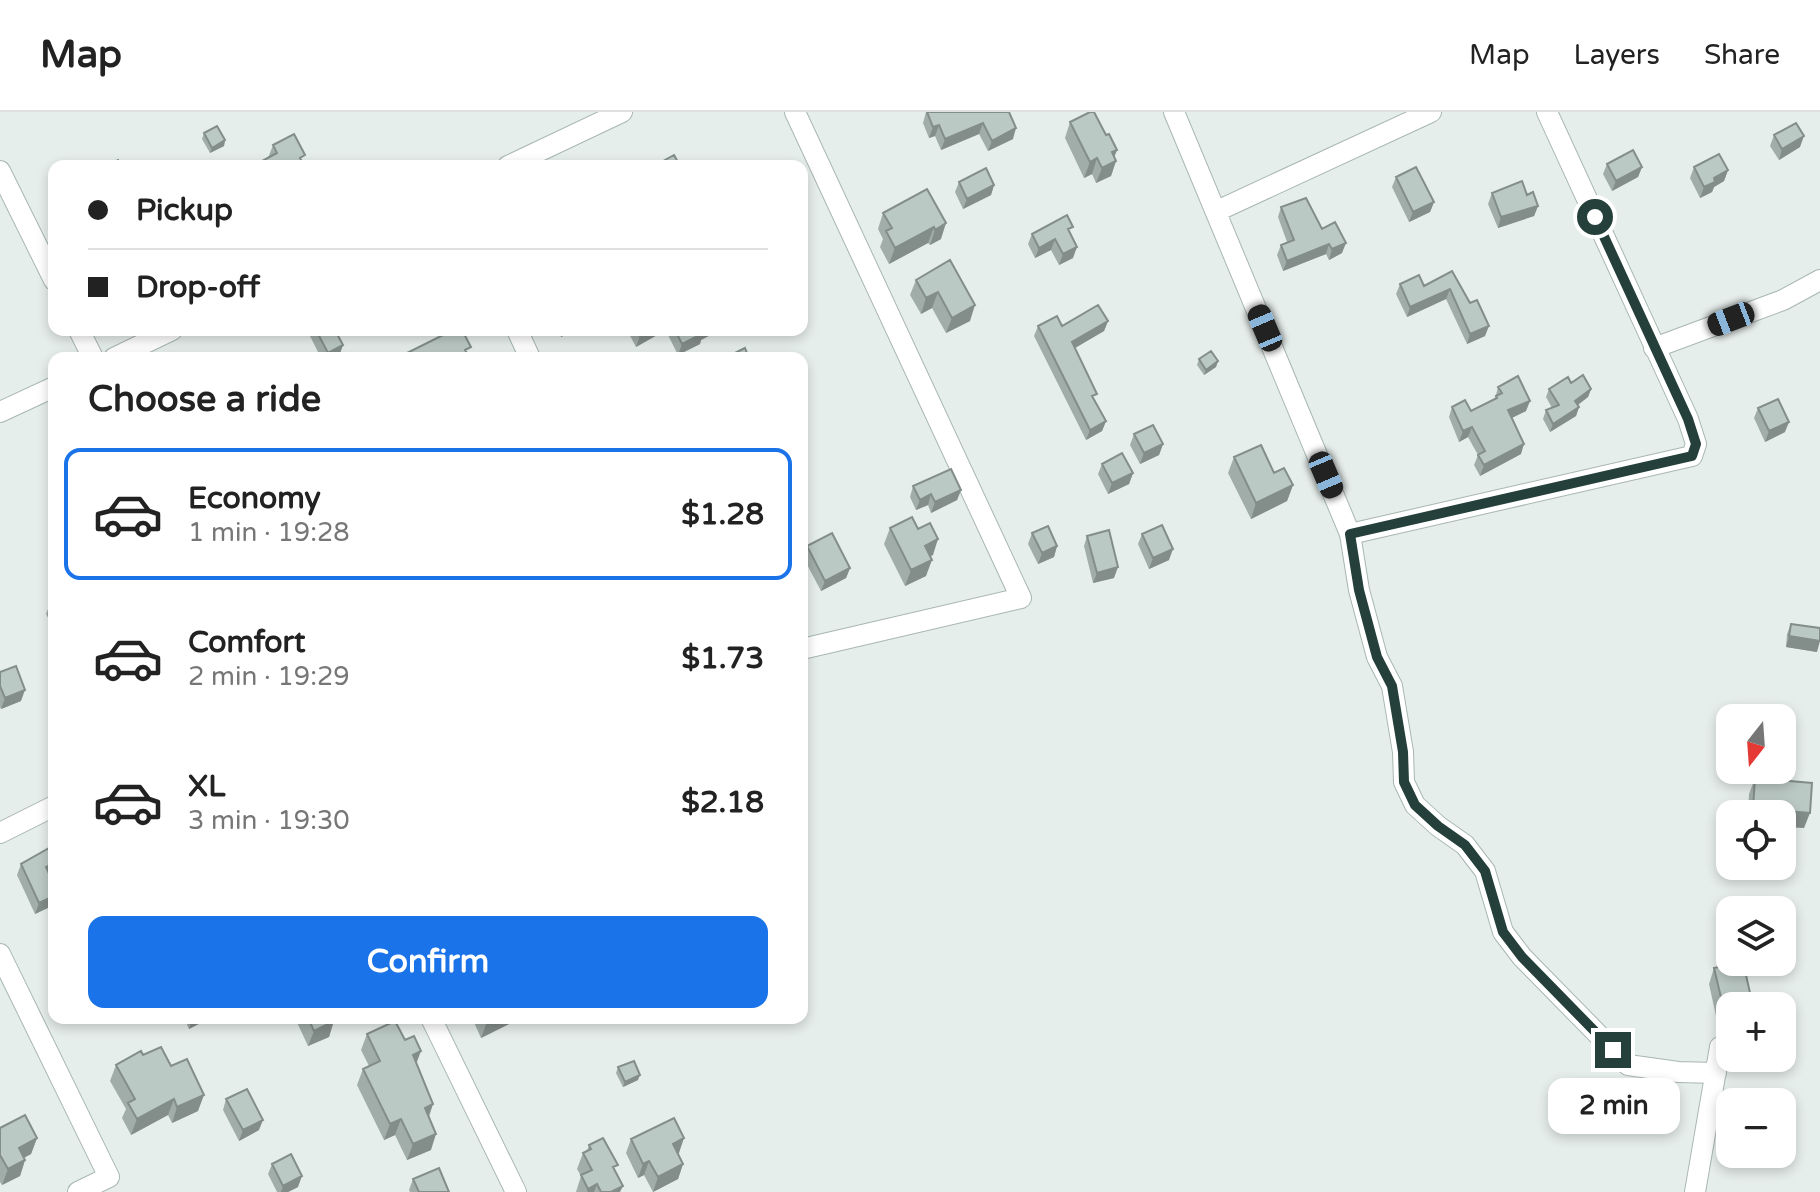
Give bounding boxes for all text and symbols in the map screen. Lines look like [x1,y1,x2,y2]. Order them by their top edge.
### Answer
text: Map [40,32,122,78]
text: Map [1469,38,1530,72]
text: Layers [1574,38,1660,72]
text: Share [1704,38,1780,72]
text: Pickup [136,192,233,229]
route start [1577,199,1613,235]
text: Drop-off [136,269,260,306]
car [1704,299,1758,339]
car [1245,301,1285,355]
text: Choose a ride [88,378,321,421]
car [1306,448,1346,502]
icon: car [92,478,164,550]
text: Economy [188,480,321,517]
text: $1.28 [681,496,764,533]
text: 1 min · 19:28 [188,517,350,548]
icon: car [92,622,164,694]
text: Comfort [188,624,306,661]
text: $1.73 [682,640,764,677]
text: 2 min · 19:29 [188,661,350,692]
north arrow [1716,704,1796,784]
map controls [1716,704,1796,1168]
icon: car [92,766,164,838]
text: XL [188,768,225,805]
text: $2.18 [681,784,764,821]
button: locate [1716,800,1796,880]
text: 3 min · 19:30 [188,805,350,836]
button: layers [1716,896,1796,976]
button: Confirm [88,916,768,1008]
button: + [1716,992,1796,1072]
route end [1595,1032,1631,1068]
callout: 2 min [1547,1078,1679,1134]
button: − [1716,1088,1796,1168]
text: 2 min [1579,1090,1649,1121]

